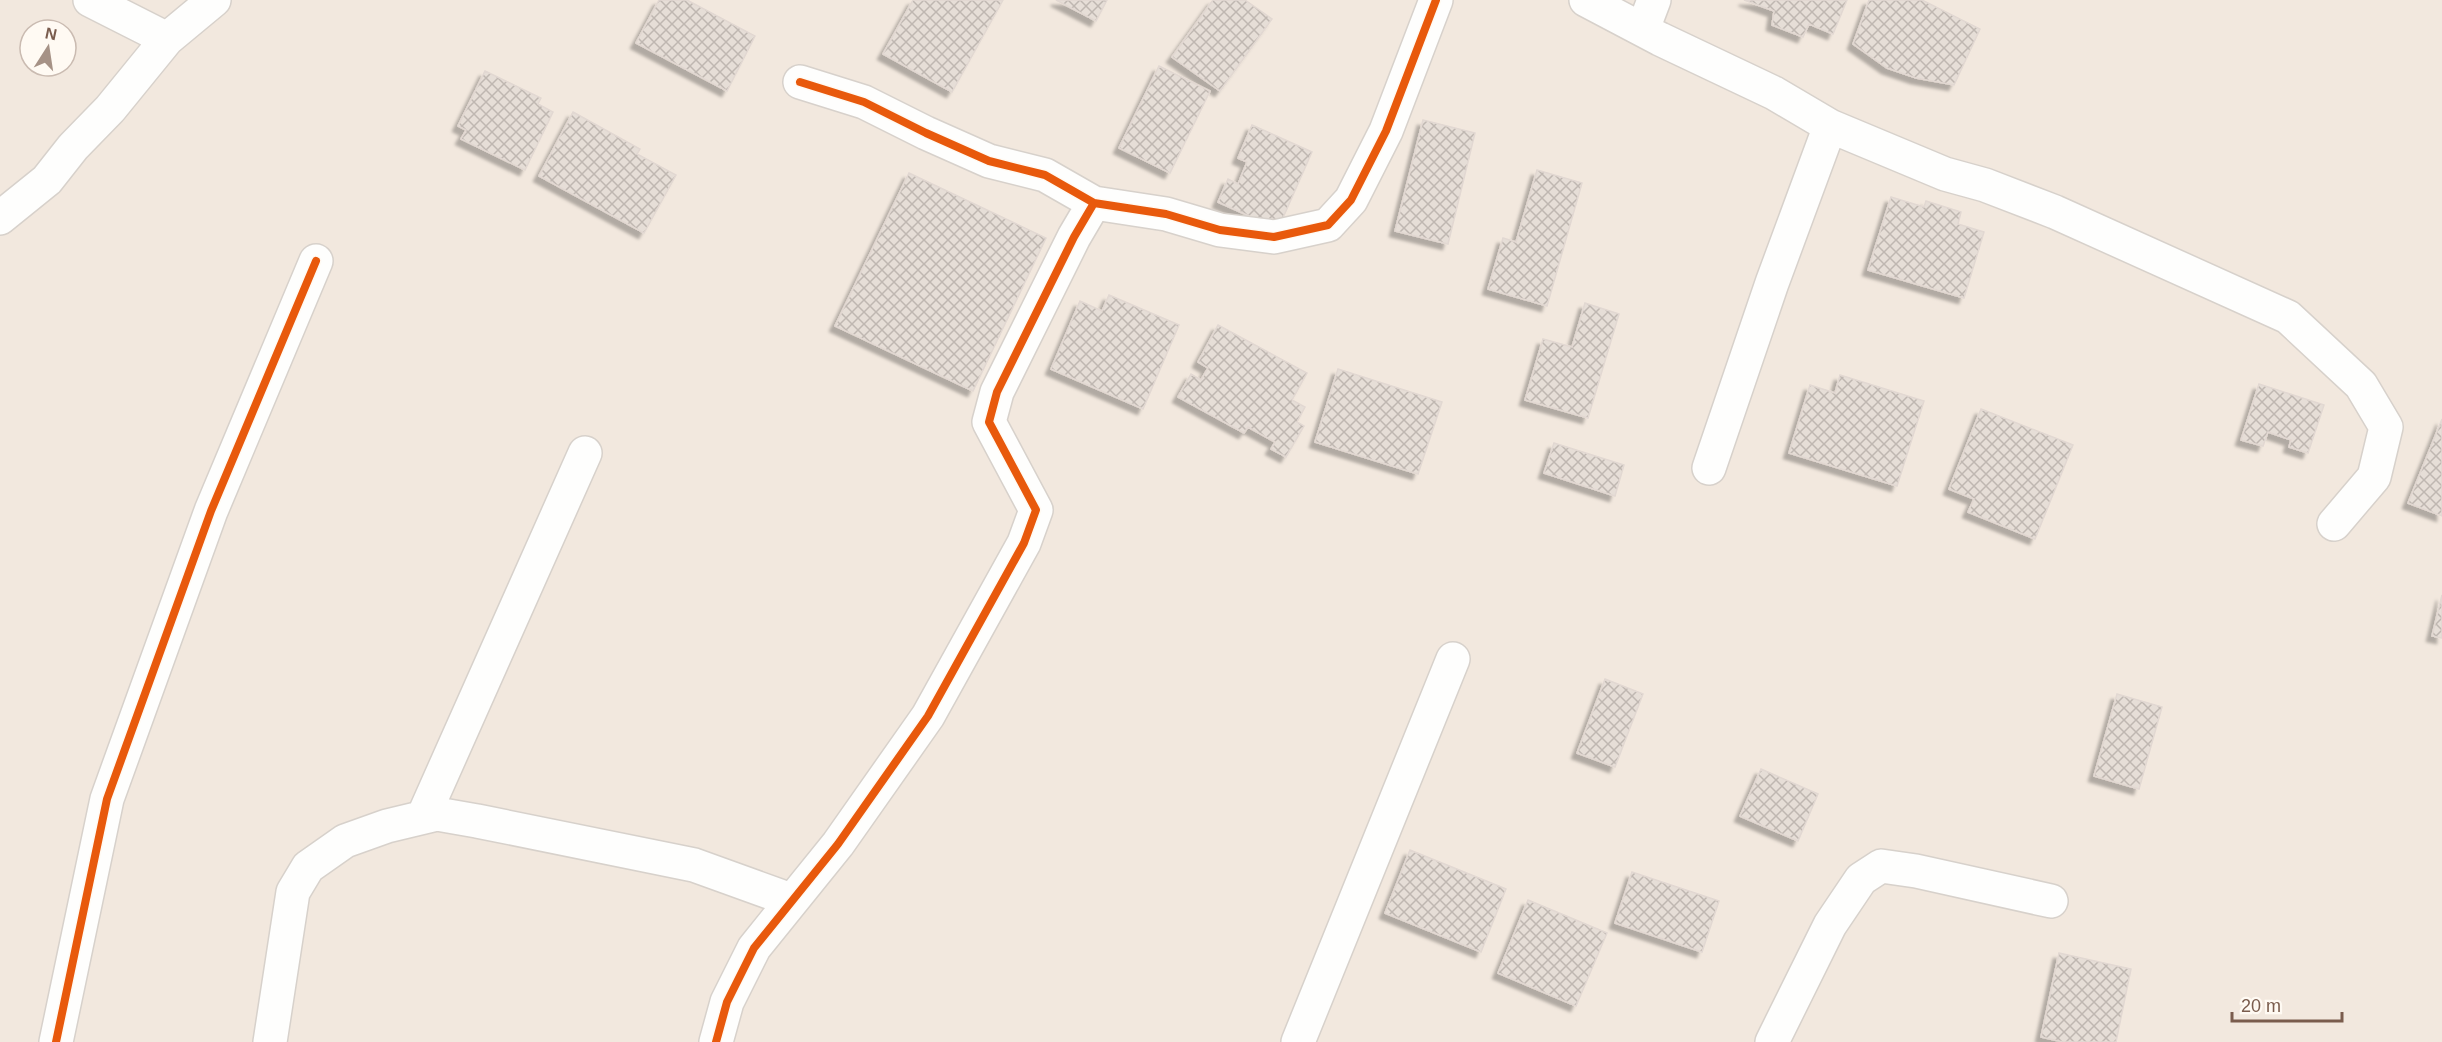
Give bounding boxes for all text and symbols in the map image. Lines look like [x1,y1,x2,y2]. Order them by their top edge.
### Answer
north arrow [18,18,78,78]
text: N [44,24,58,43]
scale bar [2232,985,2342,1023]
text: 20 m [2241,996,2281,1016]

